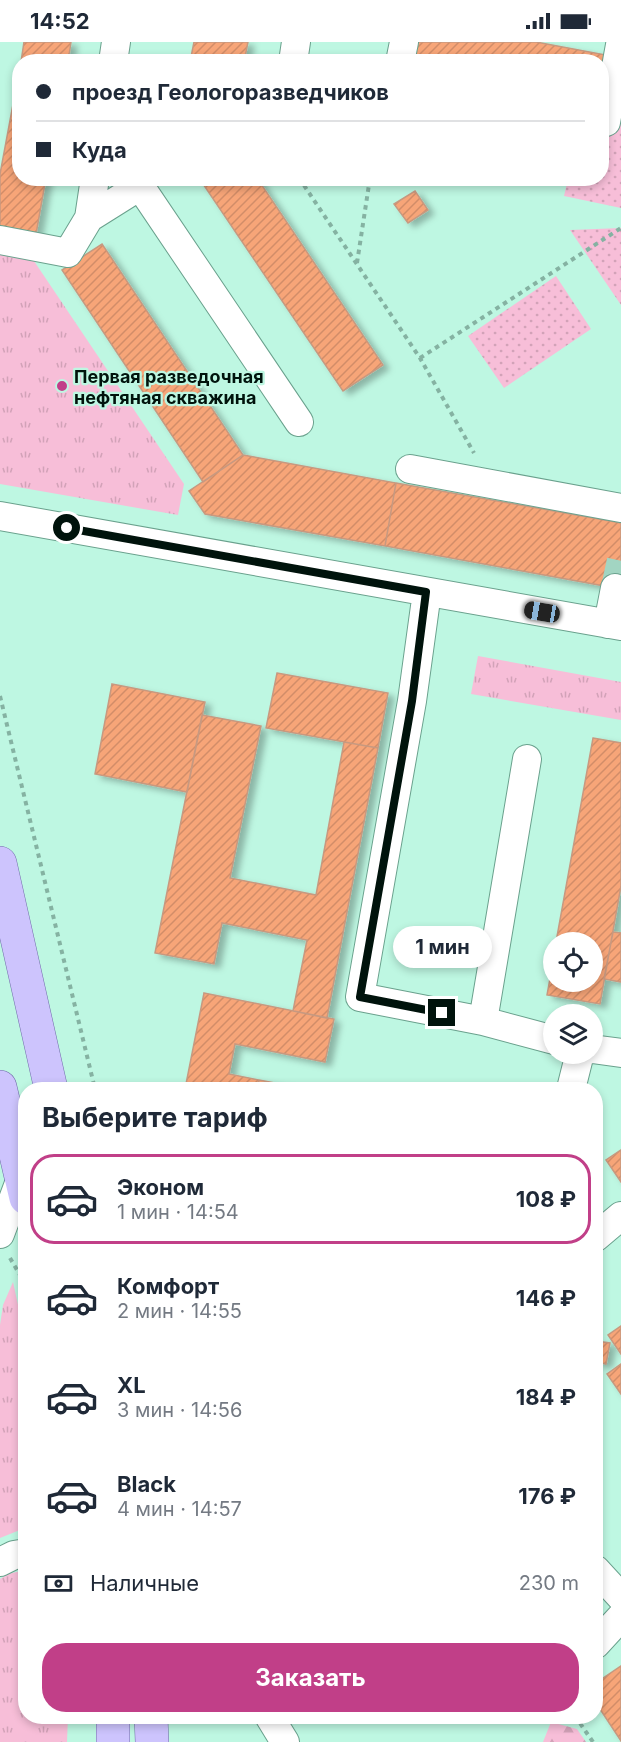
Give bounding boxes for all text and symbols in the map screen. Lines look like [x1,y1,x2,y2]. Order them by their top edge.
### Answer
text: 14:52 [30,8,90,34]
text: проезд Геологоразведчиков [72,79,389,105]
text: Куда [72,137,127,163]
place label: Первая разведочная нефтяная скважина [74,366,264,408]
marker: Первая разведочная нефтяная скважина [55,379,69,393]
route start [53,514,80,541]
car [523,600,561,624]
callout: 1 мин [392,926,492,968]
map controls [543,932,603,1064]
button: locate [543,932,603,992]
text: 1 мин [415,935,470,959]
route end [428,999,455,1026]
button: layers [543,1004,603,1064]
text: Выберите тариф [42,1101,268,1134]
icon: car [45,1172,99,1226]
text: Эконом [117,1174,204,1200]
text: 108 ₽ [516,1186,576,1212]
text: 1 мин · 14:54 [117,1200,239,1224]
icon: car [45,1271,99,1325]
text: Комфорт [117,1273,219,1299]
text: 146 ₽ [516,1285,576,1311]
text: 2 мин · 14:55 [117,1299,242,1323]
icon: car [45,1370,99,1424]
text: XL [117,1372,146,1398]
text: 184 ₽ [516,1384,576,1410]
text: 3 мин · 14:56 [117,1398,242,1422]
icon: car [45,1469,99,1523]
text: Black [117,1471,176,1497]
text: 176 ₽ [518,1483,576,1509]
text: 4 мин · 14:57 [117,1497,242,1521]
icon: cash [42,1567,75,1600]
text: Наличные [90,1570,199,1596]
text: 230 m [519,1571,579,1595]
button: Заказать [42,1643,579,1712]

